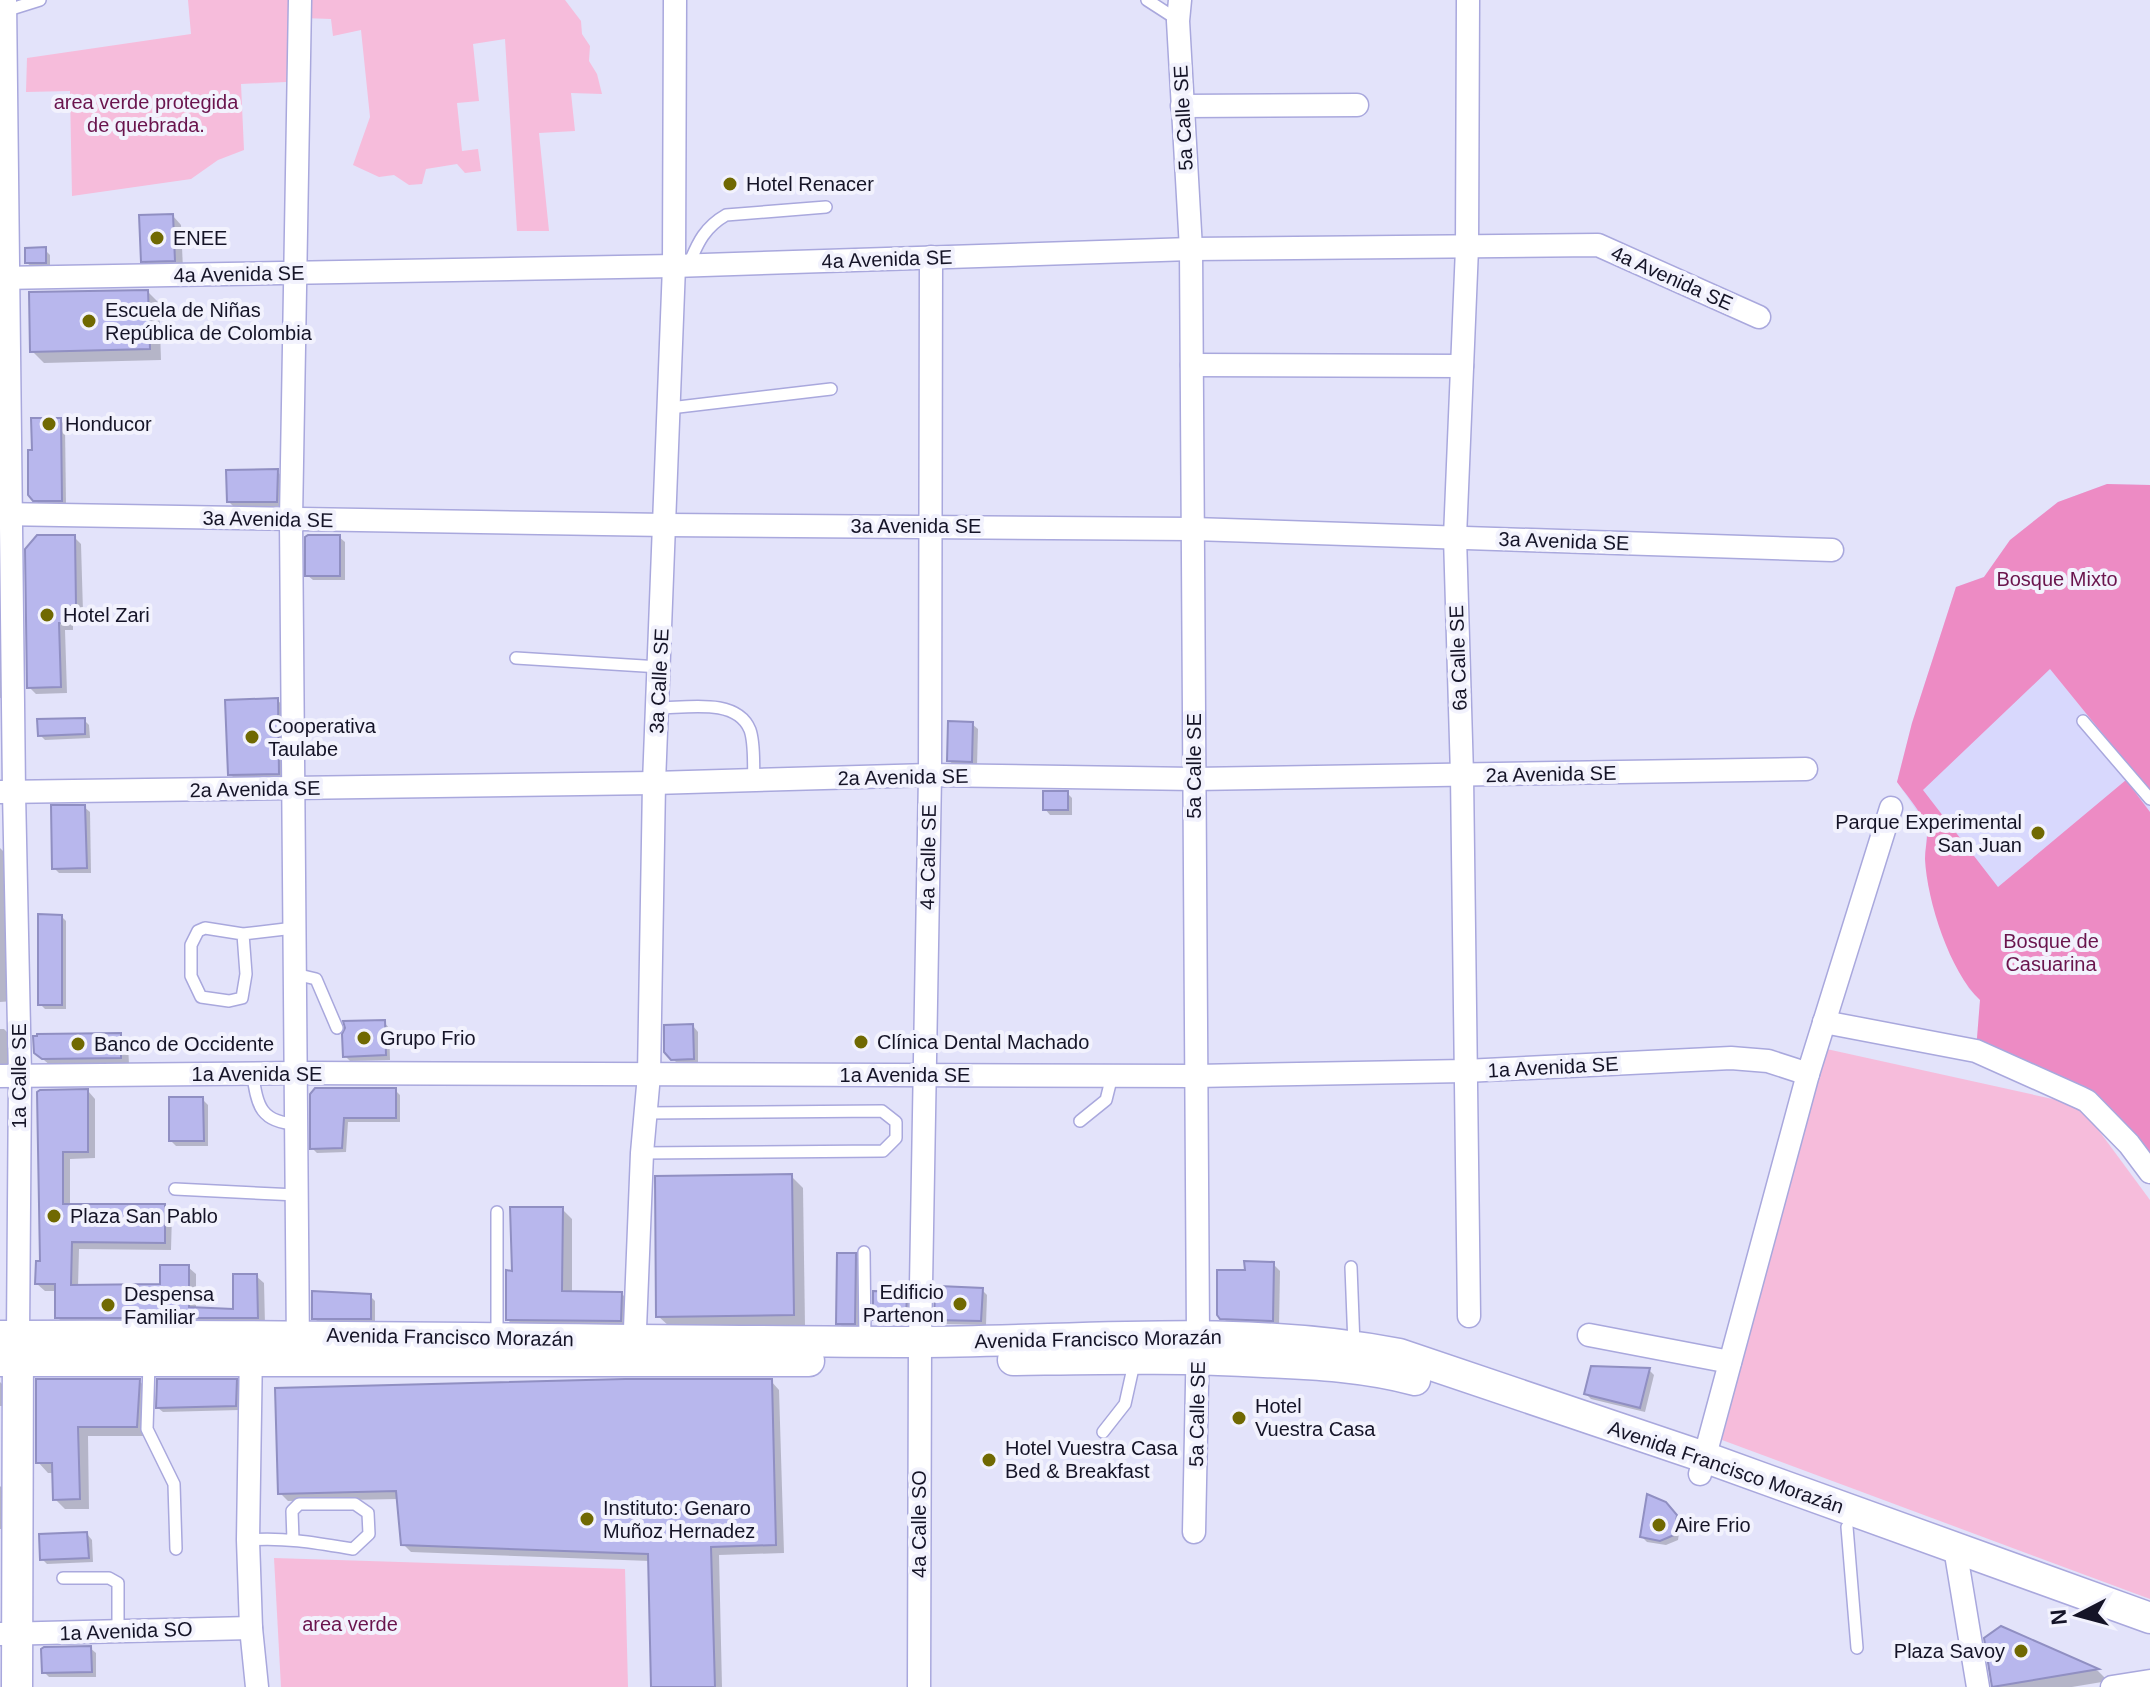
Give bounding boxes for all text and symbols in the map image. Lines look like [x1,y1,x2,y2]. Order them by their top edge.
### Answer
street label: 5a Calle SE [1169,65,1197,171]
park label: area verde protegida de quebrada. [54,91,239,136]
place label: Hotel Renacer [746,173,874,195]
marker: Hotel Renacer [721,175,739,193]
place label: ENEE [173,227,227,249]
marker: ENEE [148,229,166,247]
street label: 4a Avenida SE [1608,241,1736,315]
street label: 4a Avenida SE [821,246,953,272]
street label: 4a Avenida SE [173,262,305,286]
place label: Escuela de Niñas República de Colombia [105,299,313,344]
marker: Escuela de Niñas República de Colombia [80,312,98,330]
place label: Honducor [65,413,152,435]
marker: Honducor [40,415,58,433]
street label: 3a Avenida SE [202,507,334,531]
street label: 3a Avenida SE [851,515,981,537]
street label: 3a Avenida SE [1498,528,1630,554]
park label: Bosque Mixto [1996,568,2118,590]
place label: Hotel Zari [63,604,150,626]
street label: 6a Calle SE [1445,605,1471,711]
marker: Hotel Zari [38,606,56,624]
street label: 3a Calle SE [645,628,673,734]
street label: 5a Calle SE [1183,713,1205,819]
place label: Cooperativa Taulabe [268,715,377,760]
marker: Cooperativa Taulabe [243,728,261,746]
street label: 2a Avenida SE [1485,762,1617,786]
street label: 2a Avenida SE [837,765,969,789]
street label: 2a Avenida SE [189,777,321,801]
street label: 4a Calle SE [916,804,940,910]
place label: Parque Experimental San Juan [1835,811,2022,856]
marker: Parque Experimental San Juan [2029,824,2047,842]
park label: Bosque de Casuarina [2003,930,2099,975]
street label: 1a Calle SE [8,1023,30,1129]
place label: Grupo Frio [380,1027,476,1049]
marker: Grupo Frio [355,1029,373,1047]
place label: Clínica Dental Machado [877,1031,1089,1053]
place label: Banco de Occidente [94,1033,274,1055]
marker: Clínica Dental Machado [852,1033,870,1051]
marker: Banco de Occidente [69,1035,87,1053]
street label: 1a Avenida SE [1487,1053,1619,1081]
street label: 1a Avenida SE [192,1063,322,1085]
street label: 1a Avenida SE [840,1064,970,1086]
place label: Plaza San Pablo [70,1205,218,1227]
marker: Plaza San Pablo [45,1207,63,1225]
place label: Edificio Partenon [863,1281,944,1326]
place label: Despensa Familiar [124,1283,215,1328]
marker: Edificio Partenon [951,1295,969,1313]
marker: Despensa Familiar [99,1296,117,1314]
street label: Avenida Francisco Morazán [326,1324,574,1350]
street label: Avenida Francisco Morazán [974,1326,1222,1352]
street label: 5a Calle SE [1185,1361,1209,1467]
place label: Hotel Vuestra Casa [1255,1395,1376,1440]
marker: Hotel Vuestra Casa [1230,1409,1248,1427]
street label: Avenida Francisco Morazán [1605,1416,1847,1518]
place label: Hotel Vuestra Casa Bed & Breakfast [1005,1437,1179,1482]
marker: Hotel Vuestra Casa Bed & Breakfast [980,1451,998,1469]
street label: 4a Calle SO [908,1470,930,1578]
place label: Instituto: Genaro Muñoz Hernadez [603,1497,755,1542]
marker: Instituto: Genaro Muñoz Hernadez [578,1510,596,1528]
place label: Aire Frio [1675,1514,1751,1536]
marker: Aire Frio [1650,1516,1668,1534]
north arrow [2038,1575,2118,1655]
text: N [2045,1608,2072,1626]
park label: area verde [302,1613,398,1635]
street label: 1a Avenida SO [59,1618,193,1644]
place label: Plaza Savoy [1894,1640,2005,1662]
marker: Plaza Savoy [2012,1642,2030,1660]

